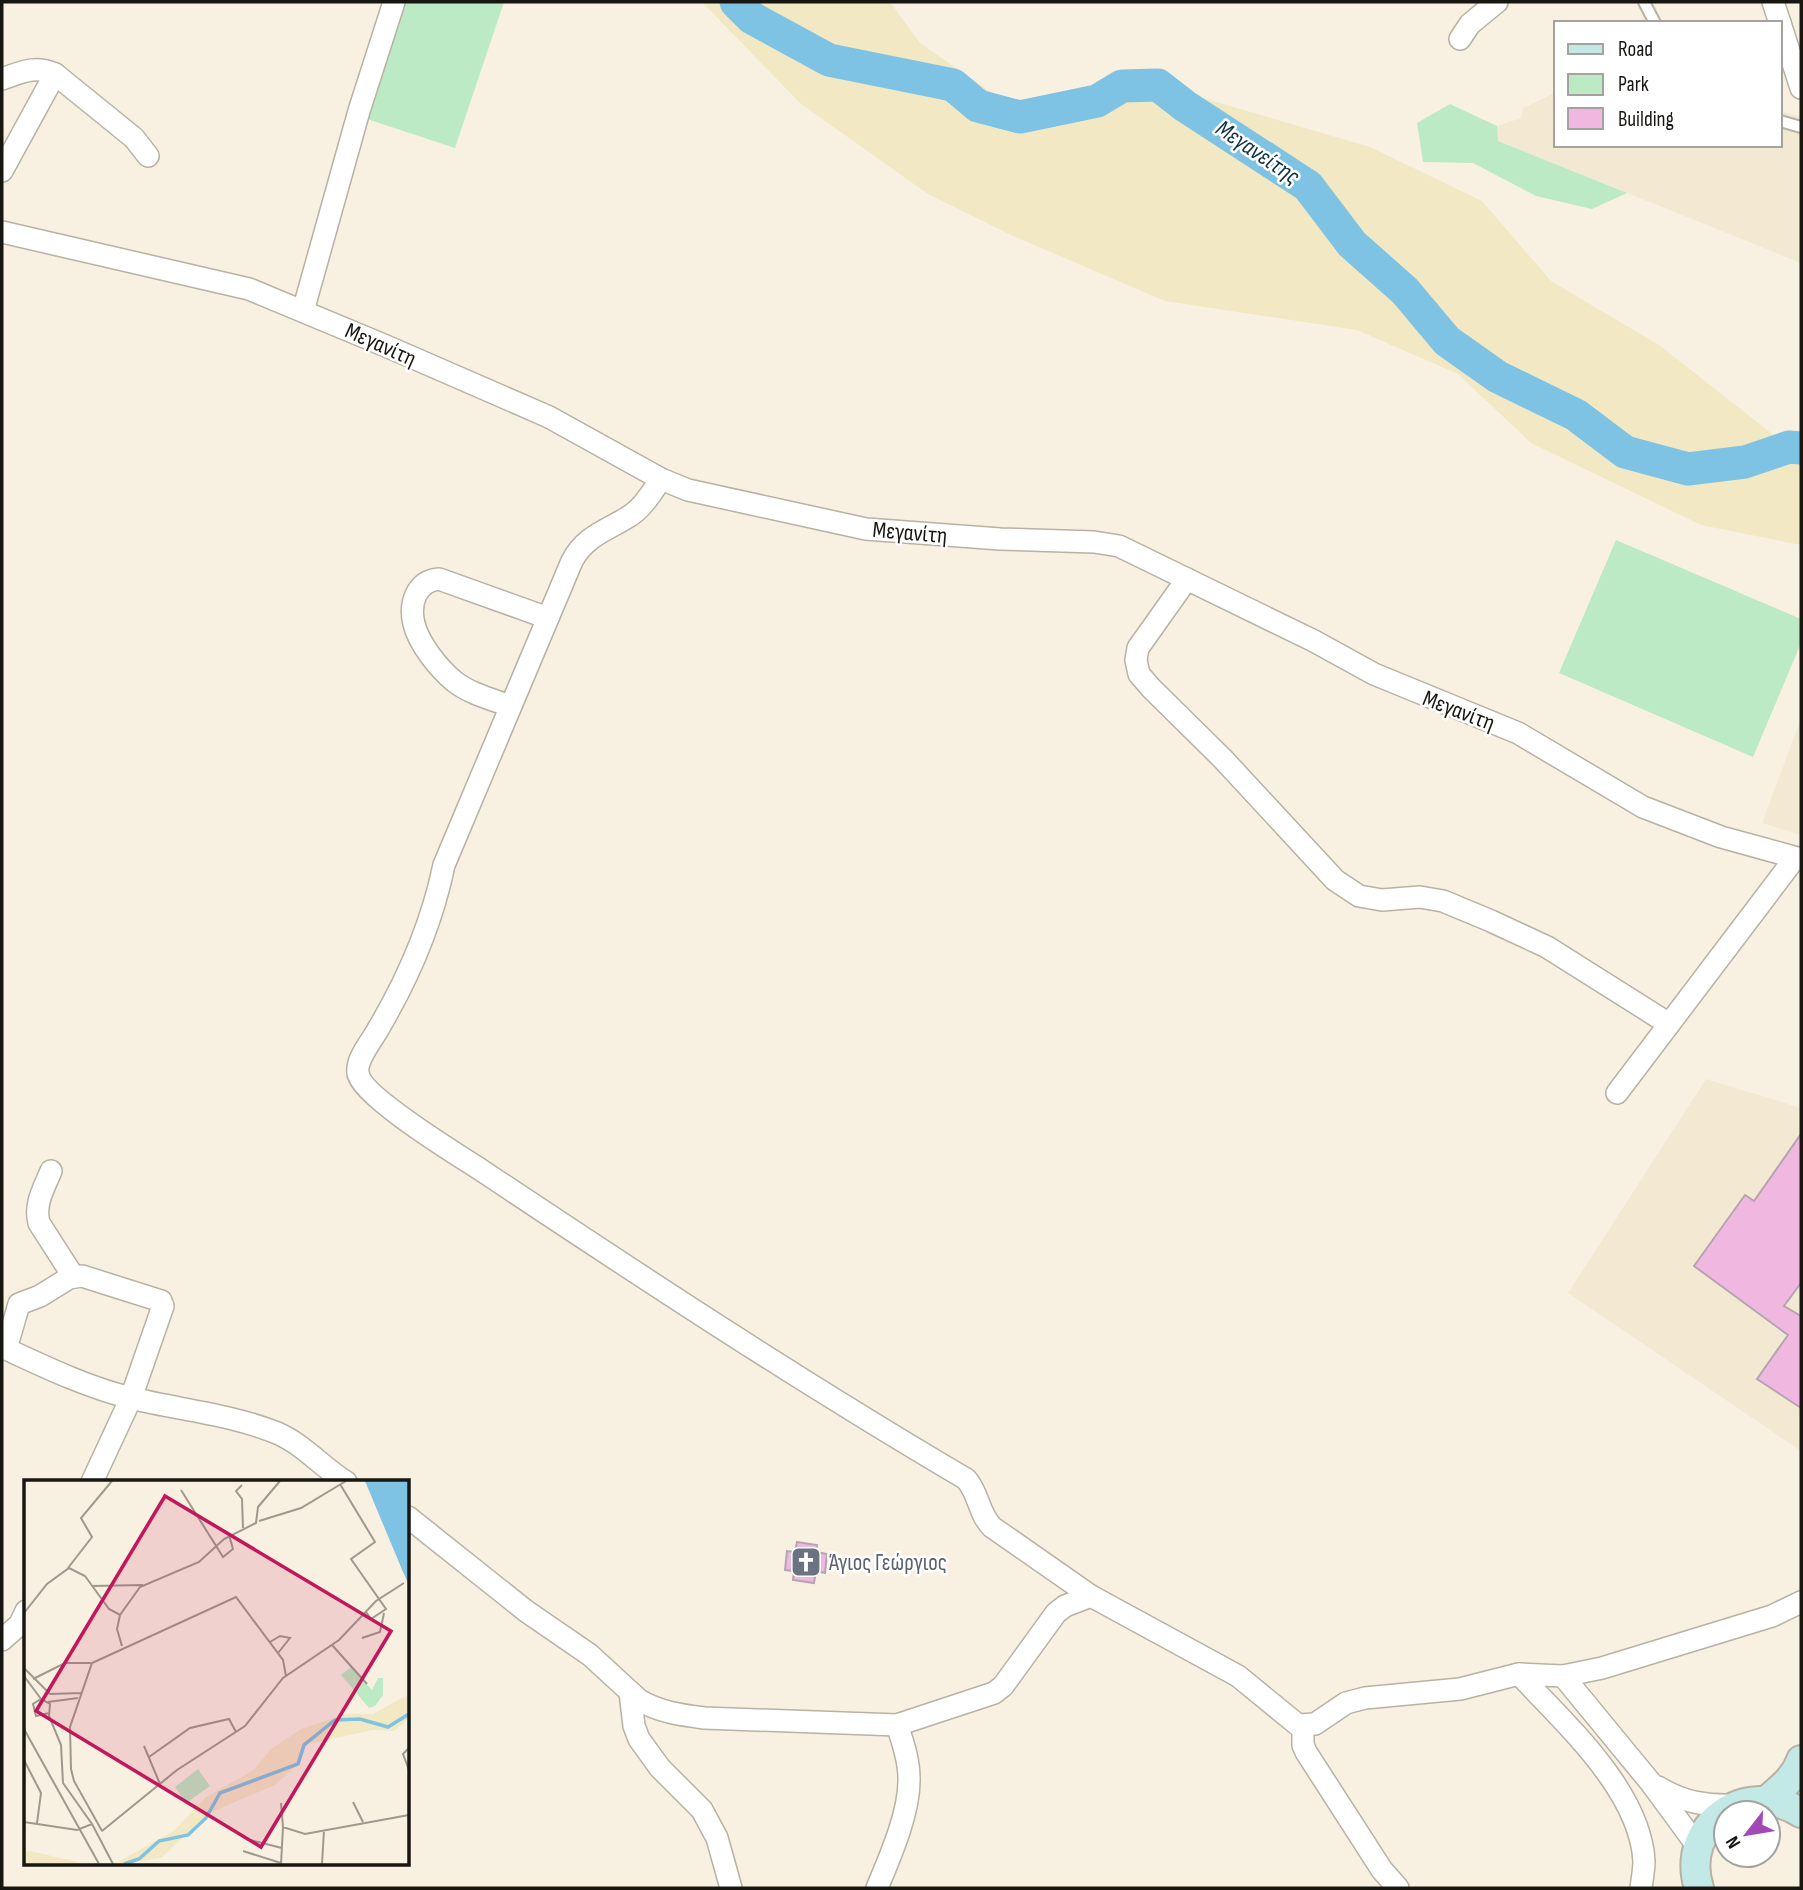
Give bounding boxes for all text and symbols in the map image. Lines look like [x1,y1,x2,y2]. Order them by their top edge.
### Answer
legend [1554,21,1782,147]
text: Road [1618,37,1653,62]
text: Park [1618,72,1649,97]
text: Building [1618,107,1674,132]
water label: Μεγανείτης [1210,114,1306,191]
street label: Μεγανίτη [341,317,420,373]
street label: Μεγανίτη [871,516,948,550]
street label: Μεγανίτη [1419,684,1499,737]
inset map [24,1480,410,1866]
church icon: Άγιος Γεώργιος [789,1545,823,1579]
place label: Άγιος Γεώργιος [829,1549,947,1577]
north arrow [1712,1799,1782,1869]
text: N [1721,1832,1746,1852]

